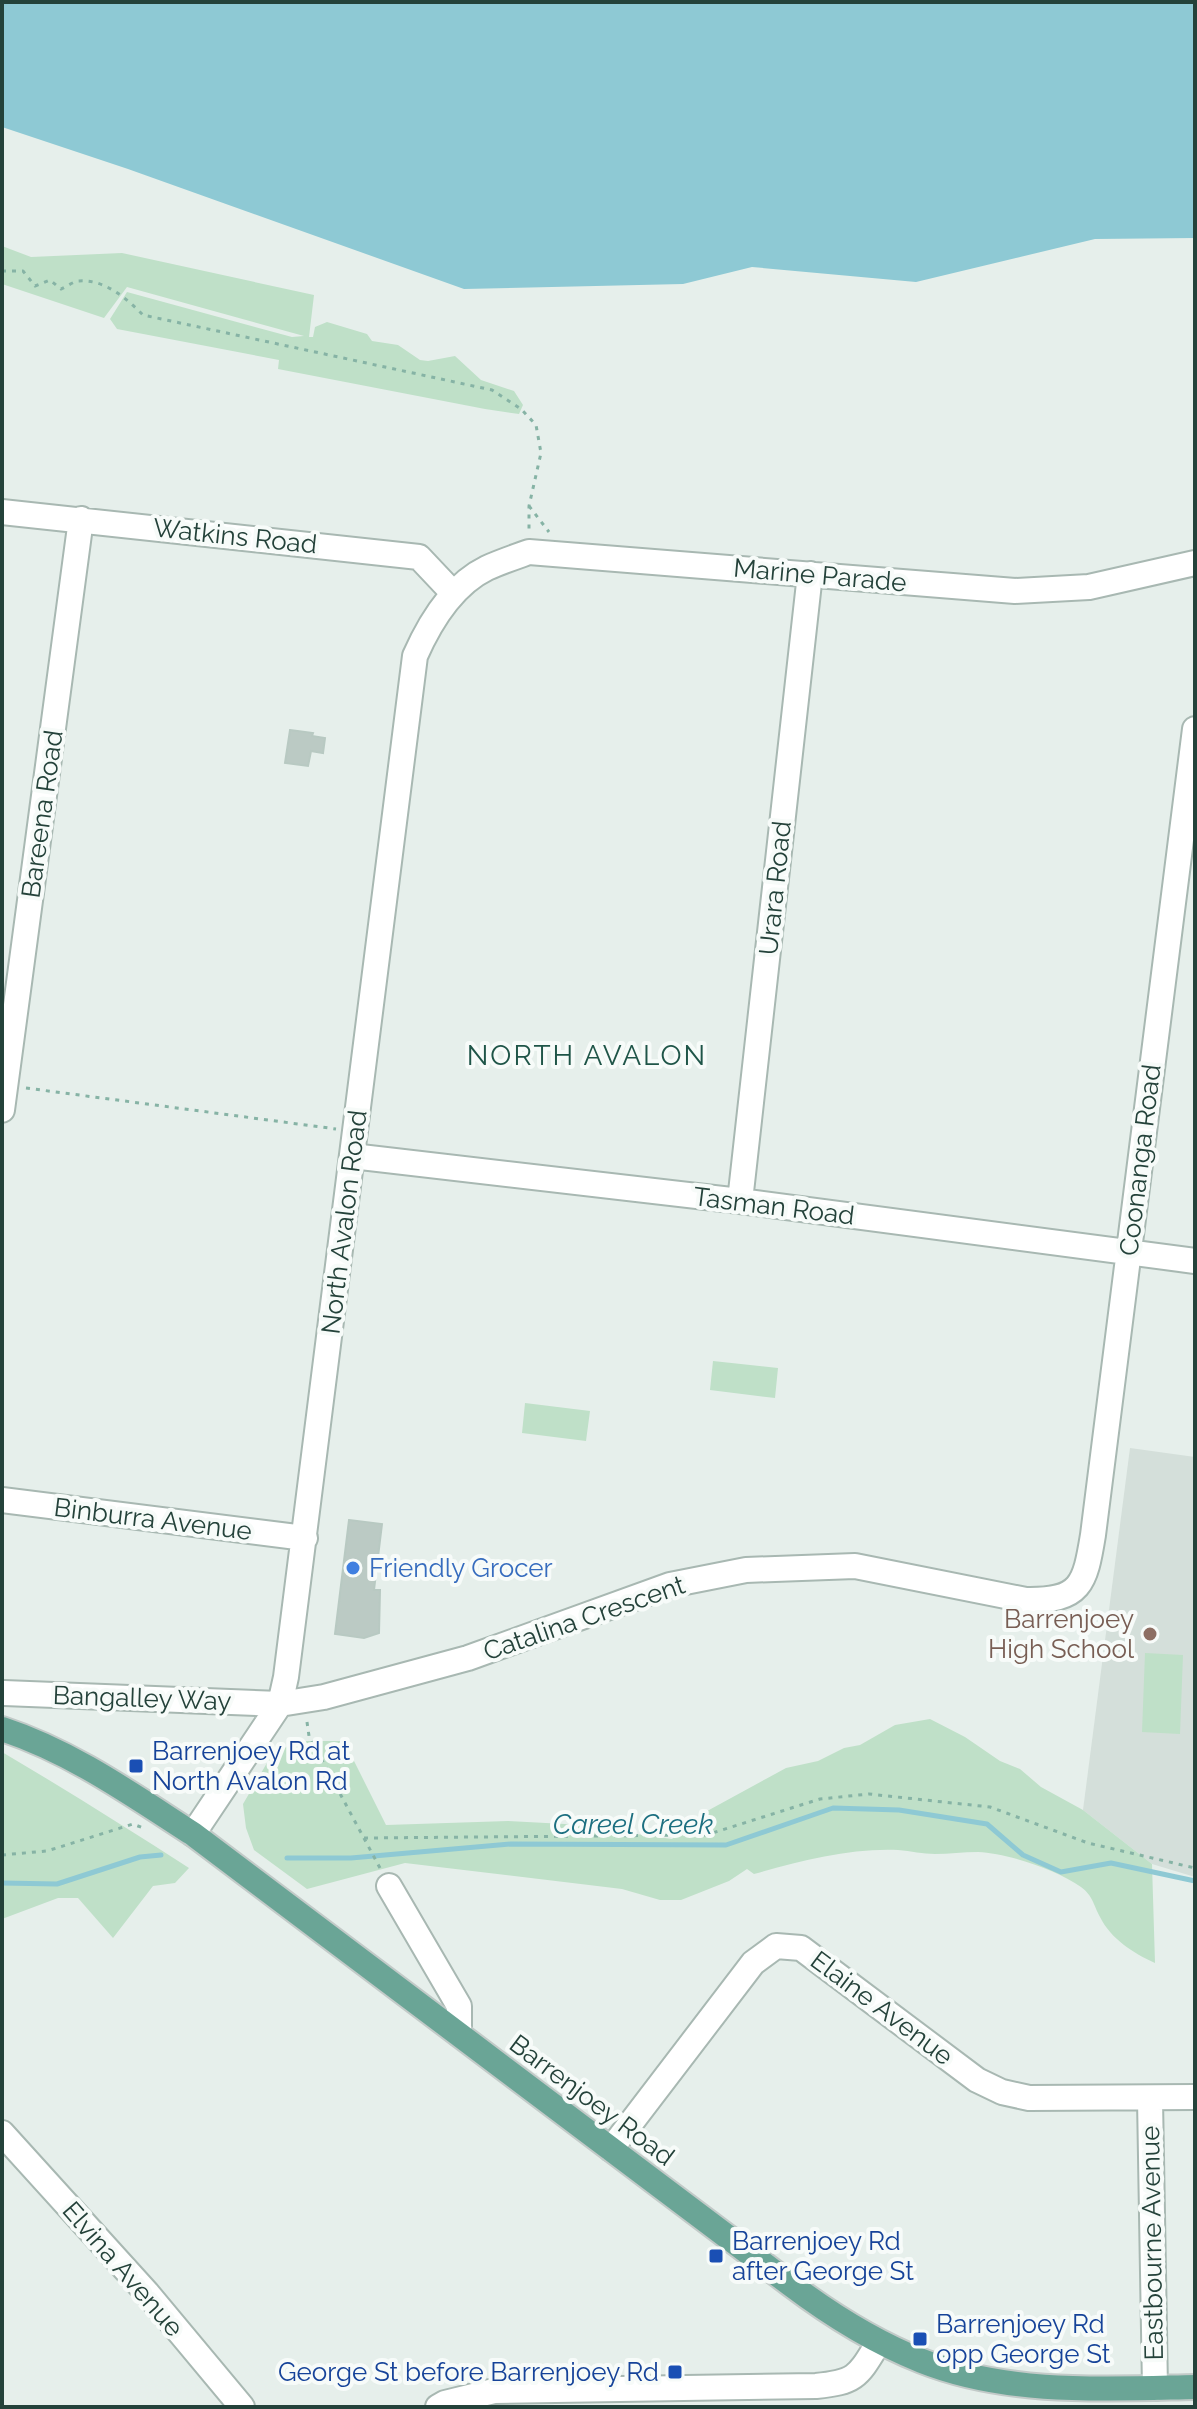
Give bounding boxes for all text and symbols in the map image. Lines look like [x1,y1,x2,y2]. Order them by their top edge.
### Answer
street label: Watkins Road [152,512,318,560]
street label: Marine Parade [732,552,908,598]
street label: Bareena Road [15,728,69,900]
street label: Urara Road [753,819,797,957]
district label: NORTH AVALON [467,1039,707,1072]
street label: Coonanga Road [1113,1063,1167,1257]
street label: North Avalon Road [315,1108,373,1336]
street label: Tasman Road [692,1181,856,1231]
street label: Binburra Avenue [52,1492,254,1546]
place label: Friendly Grocer [369,1553,553,1583]
marker: Friendly Grocer [344,1559,362,1577]
street label: Catalina Crescent [479,1569,689,1667]
place label: Barrenjoey High School [988,1604,1135,1664]
marker: Barrenjoey High School [1141,1625,1159,1643]
street label: Bangalley Way [52,1680,232,1716]
place label: Barrenjoey Rd at North Avalon Rd [152,1736,350,1796]
marker: Barrenjoey Rd at North Avalon Rd [127,1757,145,1775]
water label: Careel Creek [553,1808,713,1841]
street label: Elaine Avenue [805,1945,959,2071]
street label: Barrenjoey Road [504,2028,680,2172]
street label: Eastbourne Avenue [1135,2125,1169,2361]
street label: Elvina Avenue [56,2196,190,2342]
place label: Barrenjoey Rd after George St [732,2226,914,2286]
marker: Barrenjoey Rd after George St [707,2247,725,2265]
place label: Barrenjoey Rd opp George St [936,2309,1111,2369]
marker: Barrenjoey Rd opp George St [911,2330,929,2348]
place label: George St before Barrenjoey Rd [278,2357,659,2387]
marker: George St before Barrenjoey Rd [666,2363,684,2381]

